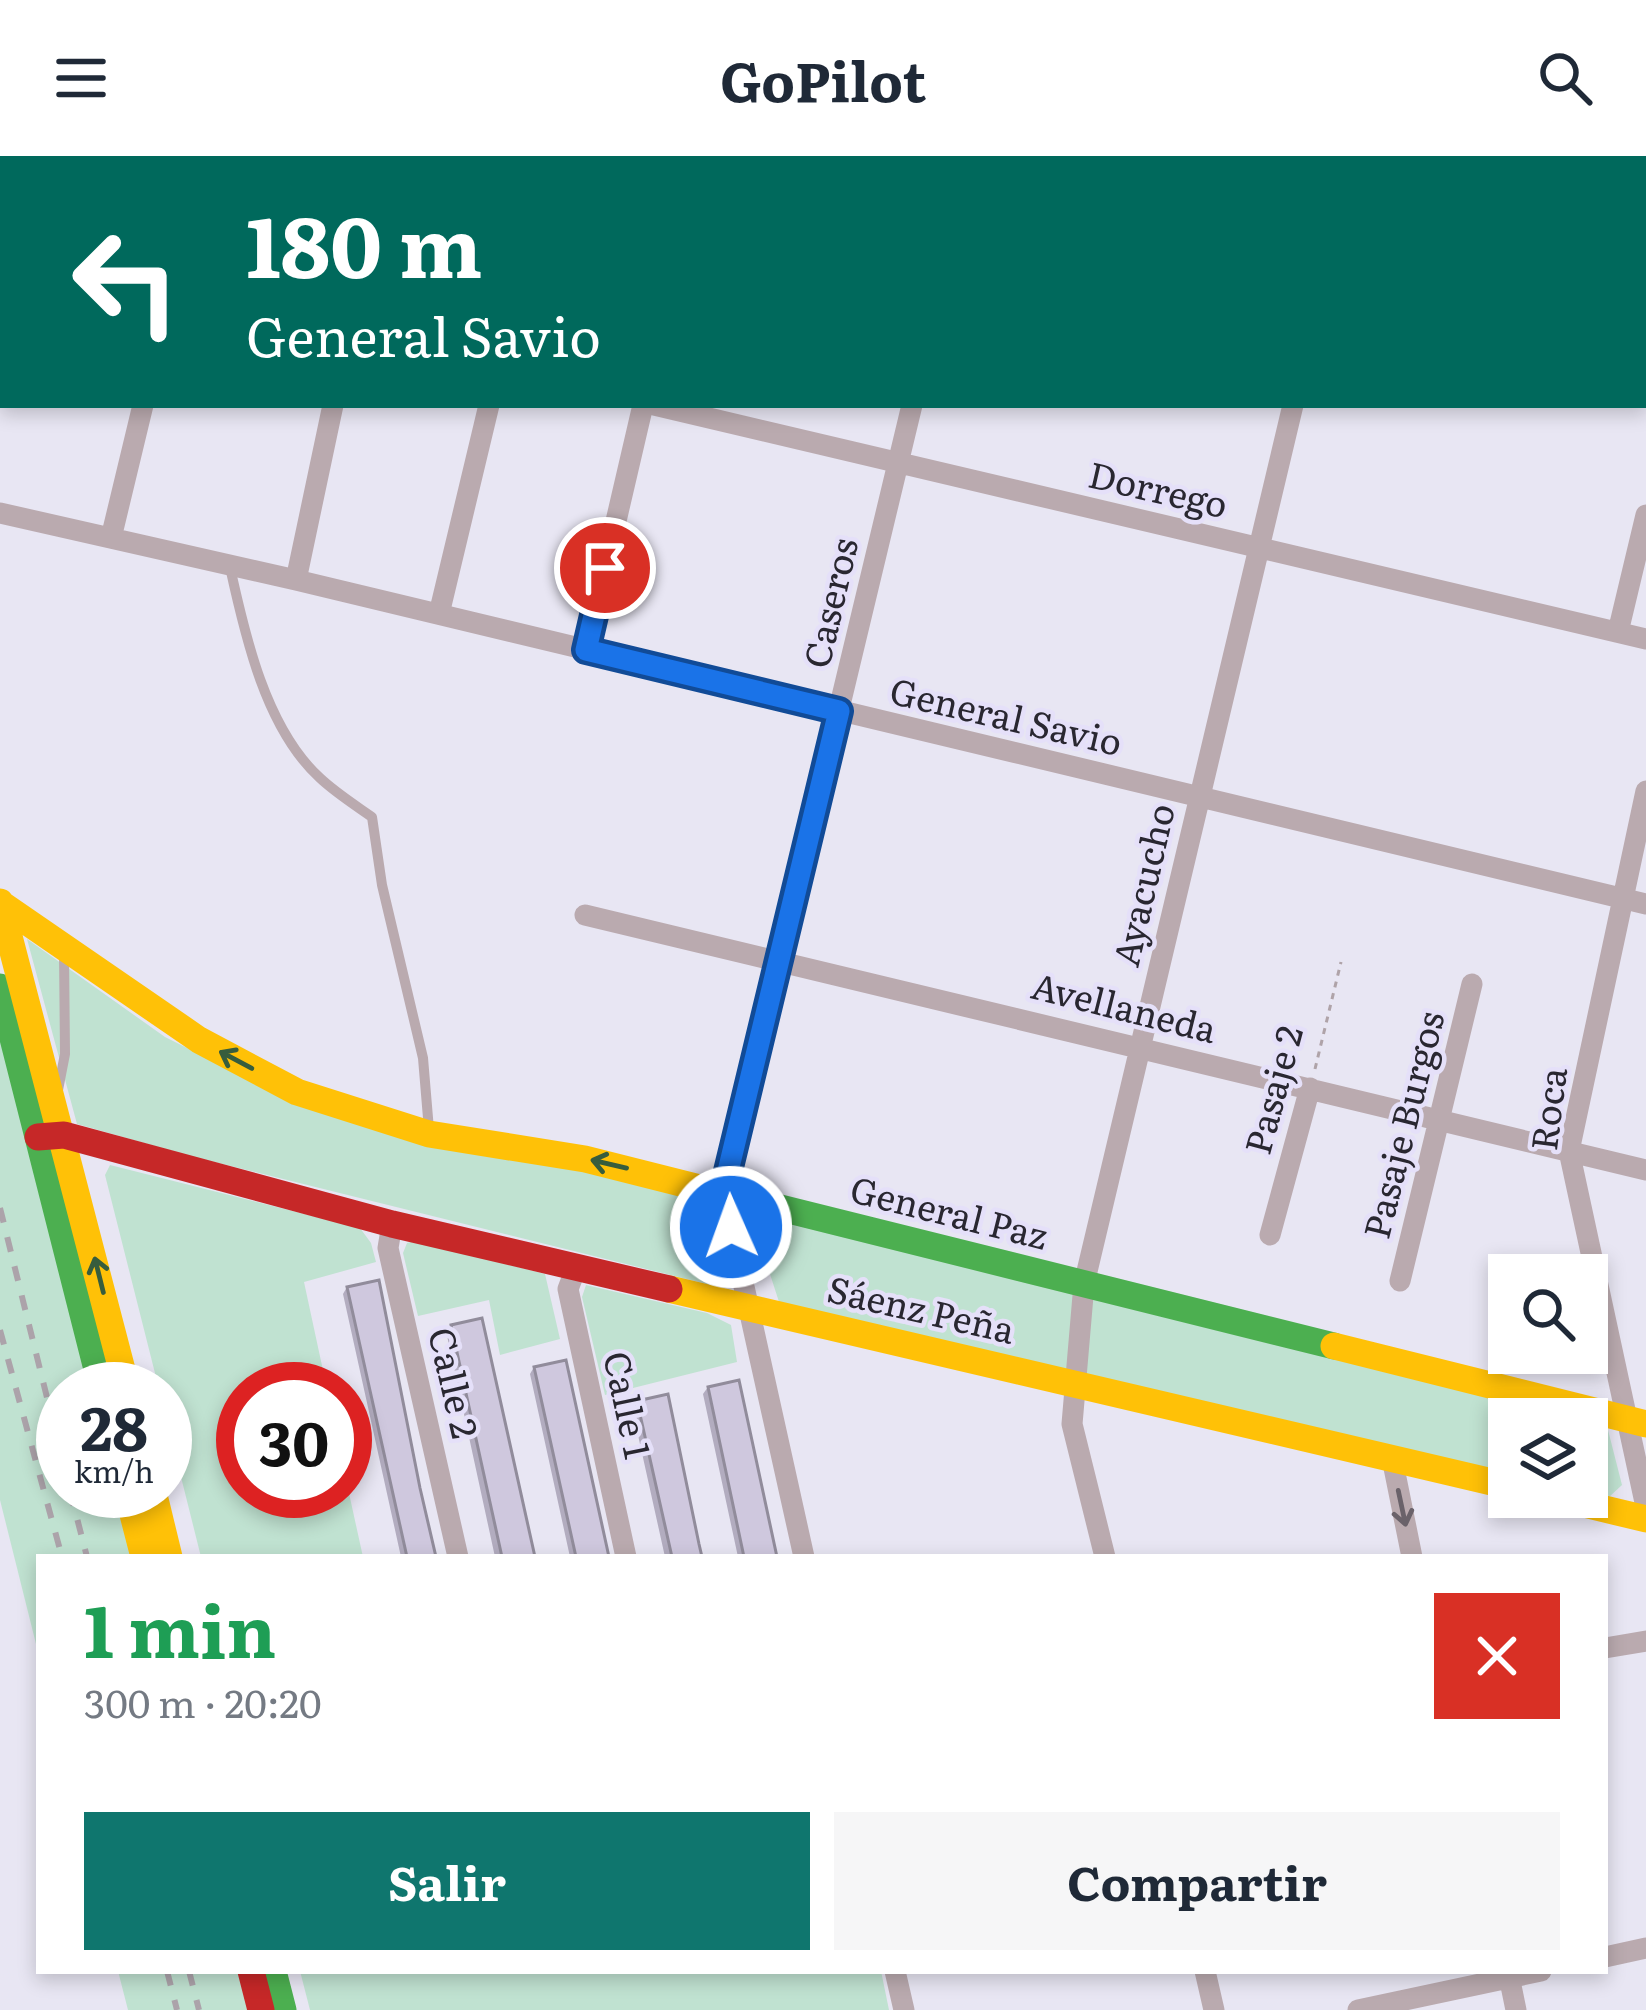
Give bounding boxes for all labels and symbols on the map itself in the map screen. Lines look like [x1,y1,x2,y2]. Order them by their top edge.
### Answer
street label: Dorrego [1084,446,1233,529]
pin [554,517,656,619]
street label: Caseros [788,532,869,673]
street label: General Savio [885,662,1128,767]
street label: Ayacucho [1097,798,1186,971]
street label: Avellaneda [1027,957,1223,1054]
street label: Pasaje Burgos [1348,1005,1455,1244]
street label: Pasaje 2 [1229,1019,1314,1160]
one-way arrow [220,1048,255,1071]
street label: Roca [1515,1063,1578,1153]
one-way arrow [591,1152,629,1174]
street label: General Paz [845,1160,1054,1261]
position arrow [668,1164,794,1290]
one-way arrow [87,1257,109,1295]
street label: Sáenz Peña [823,1260,1021,1355]
street label: Calle 2 [417,1322,494,1443]
street label: Calle 1 [592,1346,667,1463]
speed limit sign: 30 [216,1362,372,1518]
one-way arrow [1392,1487,1414,1526]

